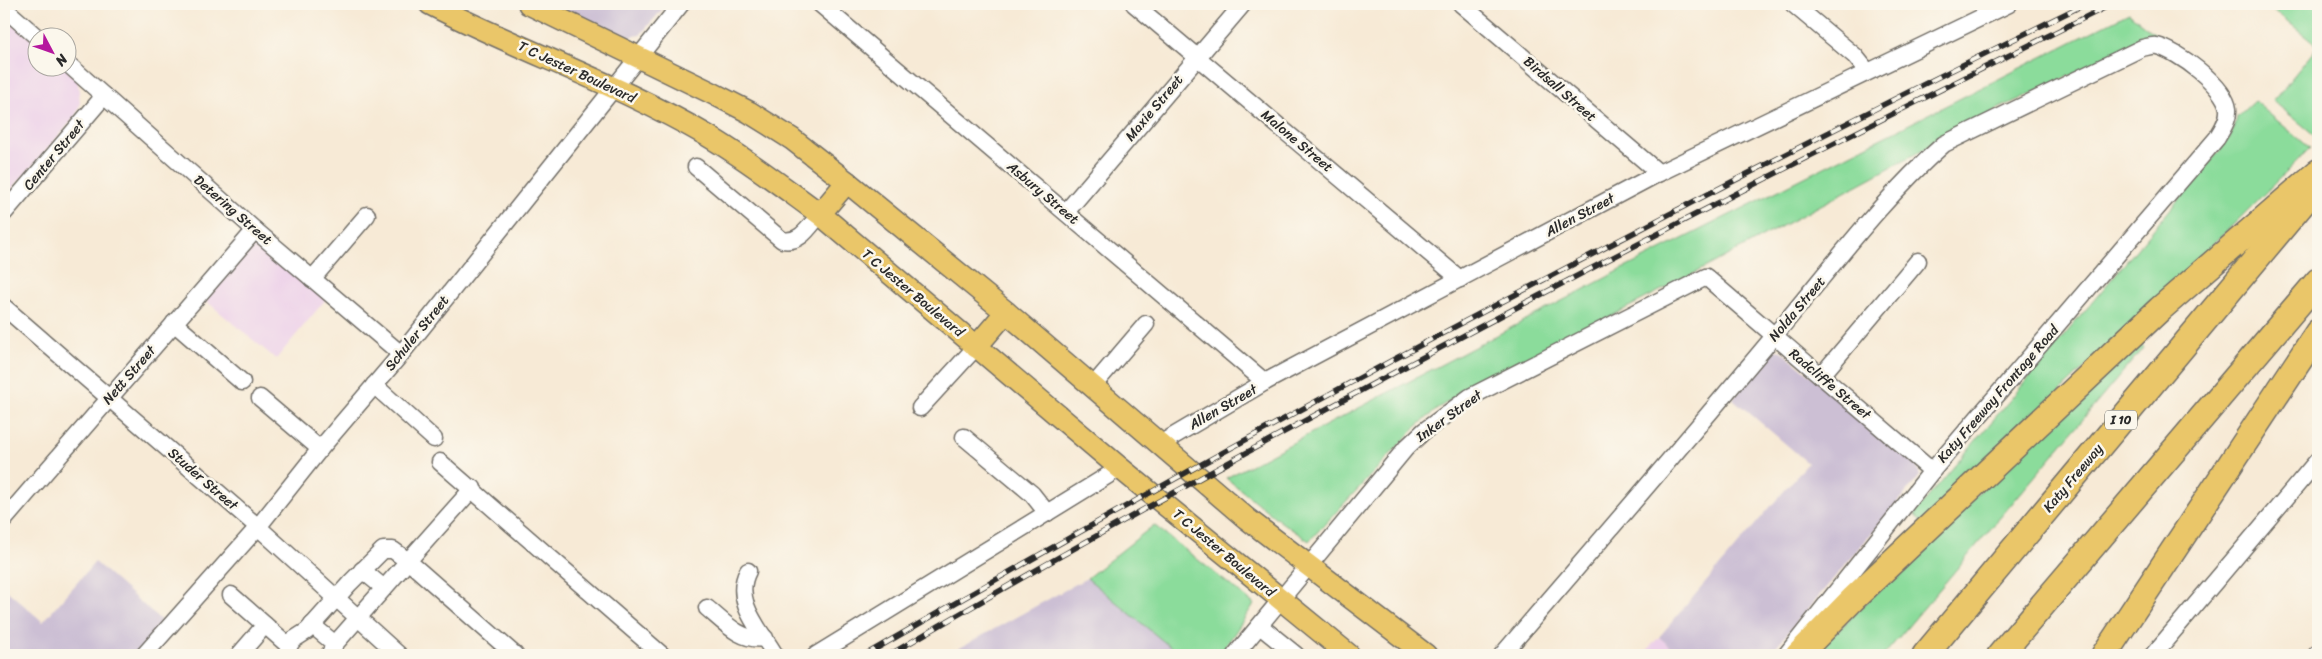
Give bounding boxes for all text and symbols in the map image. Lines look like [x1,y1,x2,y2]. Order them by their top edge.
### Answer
north arrow [28,28,78,78]
street label: T C Jester Boulevard [514,34,642,111]
text: N [49,48,75,72]
street label: Birdsall Street [1518,50,1602,128]
street label: Maxie Street [1118,69,1190,147]
street label: Malone Street [1255,103,1339,179]
street label: Center Street [17,113,92,196]
street label: Asbury Street [1000,154,1085,231]
street label: Detering Street [188,168,278,252]
street label: Allen Street [1540,186,1621,244]
street label: T C Jester Boulevard [856,242,971,345]
street label: Nolda Street [1762,271,1832,347]
street label: Schuler Street [378,289,456,377]
street label: Katy Freeway Frontage Road [1931,318,2066,469]
street label: Nett Street [96,338,163,410]
street label: Radcliffe Street [1783,342,1878,427]
street label: Allen Street [1183,377,1263,437]
street label: Inker Street [1410,382,1489,449]
road number: I 10 [2105,410,2137,430]
street label: Katy Freeway [2036,437,2110,518]
street label: Studer Street [162,441,245,518]
street label: T C Jester Boulevard [1167,502,1282,605]

